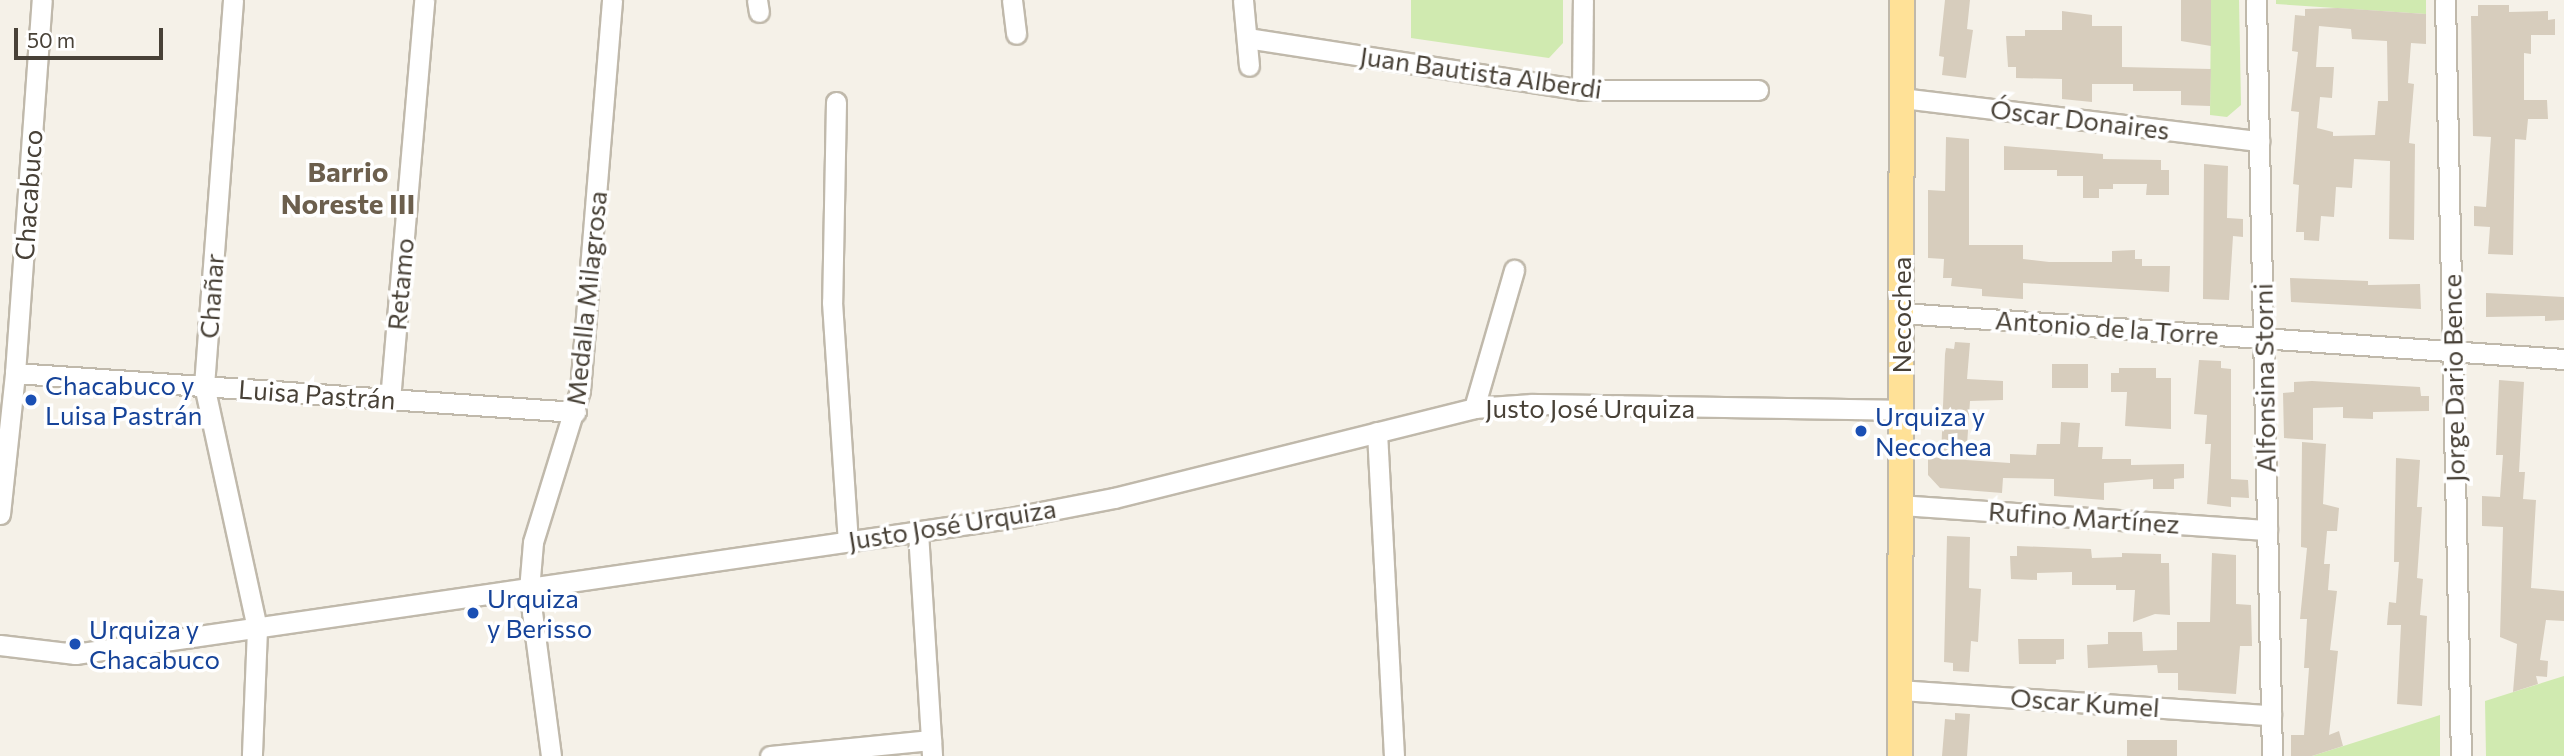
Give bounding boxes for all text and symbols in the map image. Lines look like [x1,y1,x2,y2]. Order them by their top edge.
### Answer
scale bar [18,14,166,58]
text: 50 m [27,27,75,52]
street label: Juan Bautista Alberdi [1358,40,1604,104]
street label: Óscar Donaires [1989,93,2171,145]
street label: Chacabuco [8,129,48,261]
district label: Barrio Noreste III [281,154,415,220]
street label: Medalla Milagrosa [559,189,613,407]
street label: Retamo [380,237,420,331]
street label: Chañar [192,252,230,340]
street label: Necochea [1885,257,1917,373]
street label: Jorge Dario Bence [2436,274,2470,482]
street label: Alfonsina Storni [2247,283,2281,473]
street label: Antonio de la Torre [1994,304,2220,350]
place label: Chacabuco y Luisa Pastrán [45,369,202,430]
street label: Luisa Pastrán [237,373,397,415]
marker: Chacabuco y Luisa Pastrán [23,392,39,408]
street label: Justo José Urquiza [1485,392,1695,424]
place label: Urquiza y Necochea [1875,400,1992,462]
marker: Urquiza y Necochea [1853,423,1869,439]
street label: Justo José Urquiza [846,492,1058,556]
street label: Rufino Martínez [1987,495,2181,539]
place label: Urquiza y Berisso [487,582,592,644]
marker: Urquiza y Berisso [465,605,481,621]
place label: Urquiza y Chacabuco [89,613,220,674]
marker: Urquiza y Chacabuco [67,636,83,652]
street label: Oscar Kumel [2009,681,2161,723]

